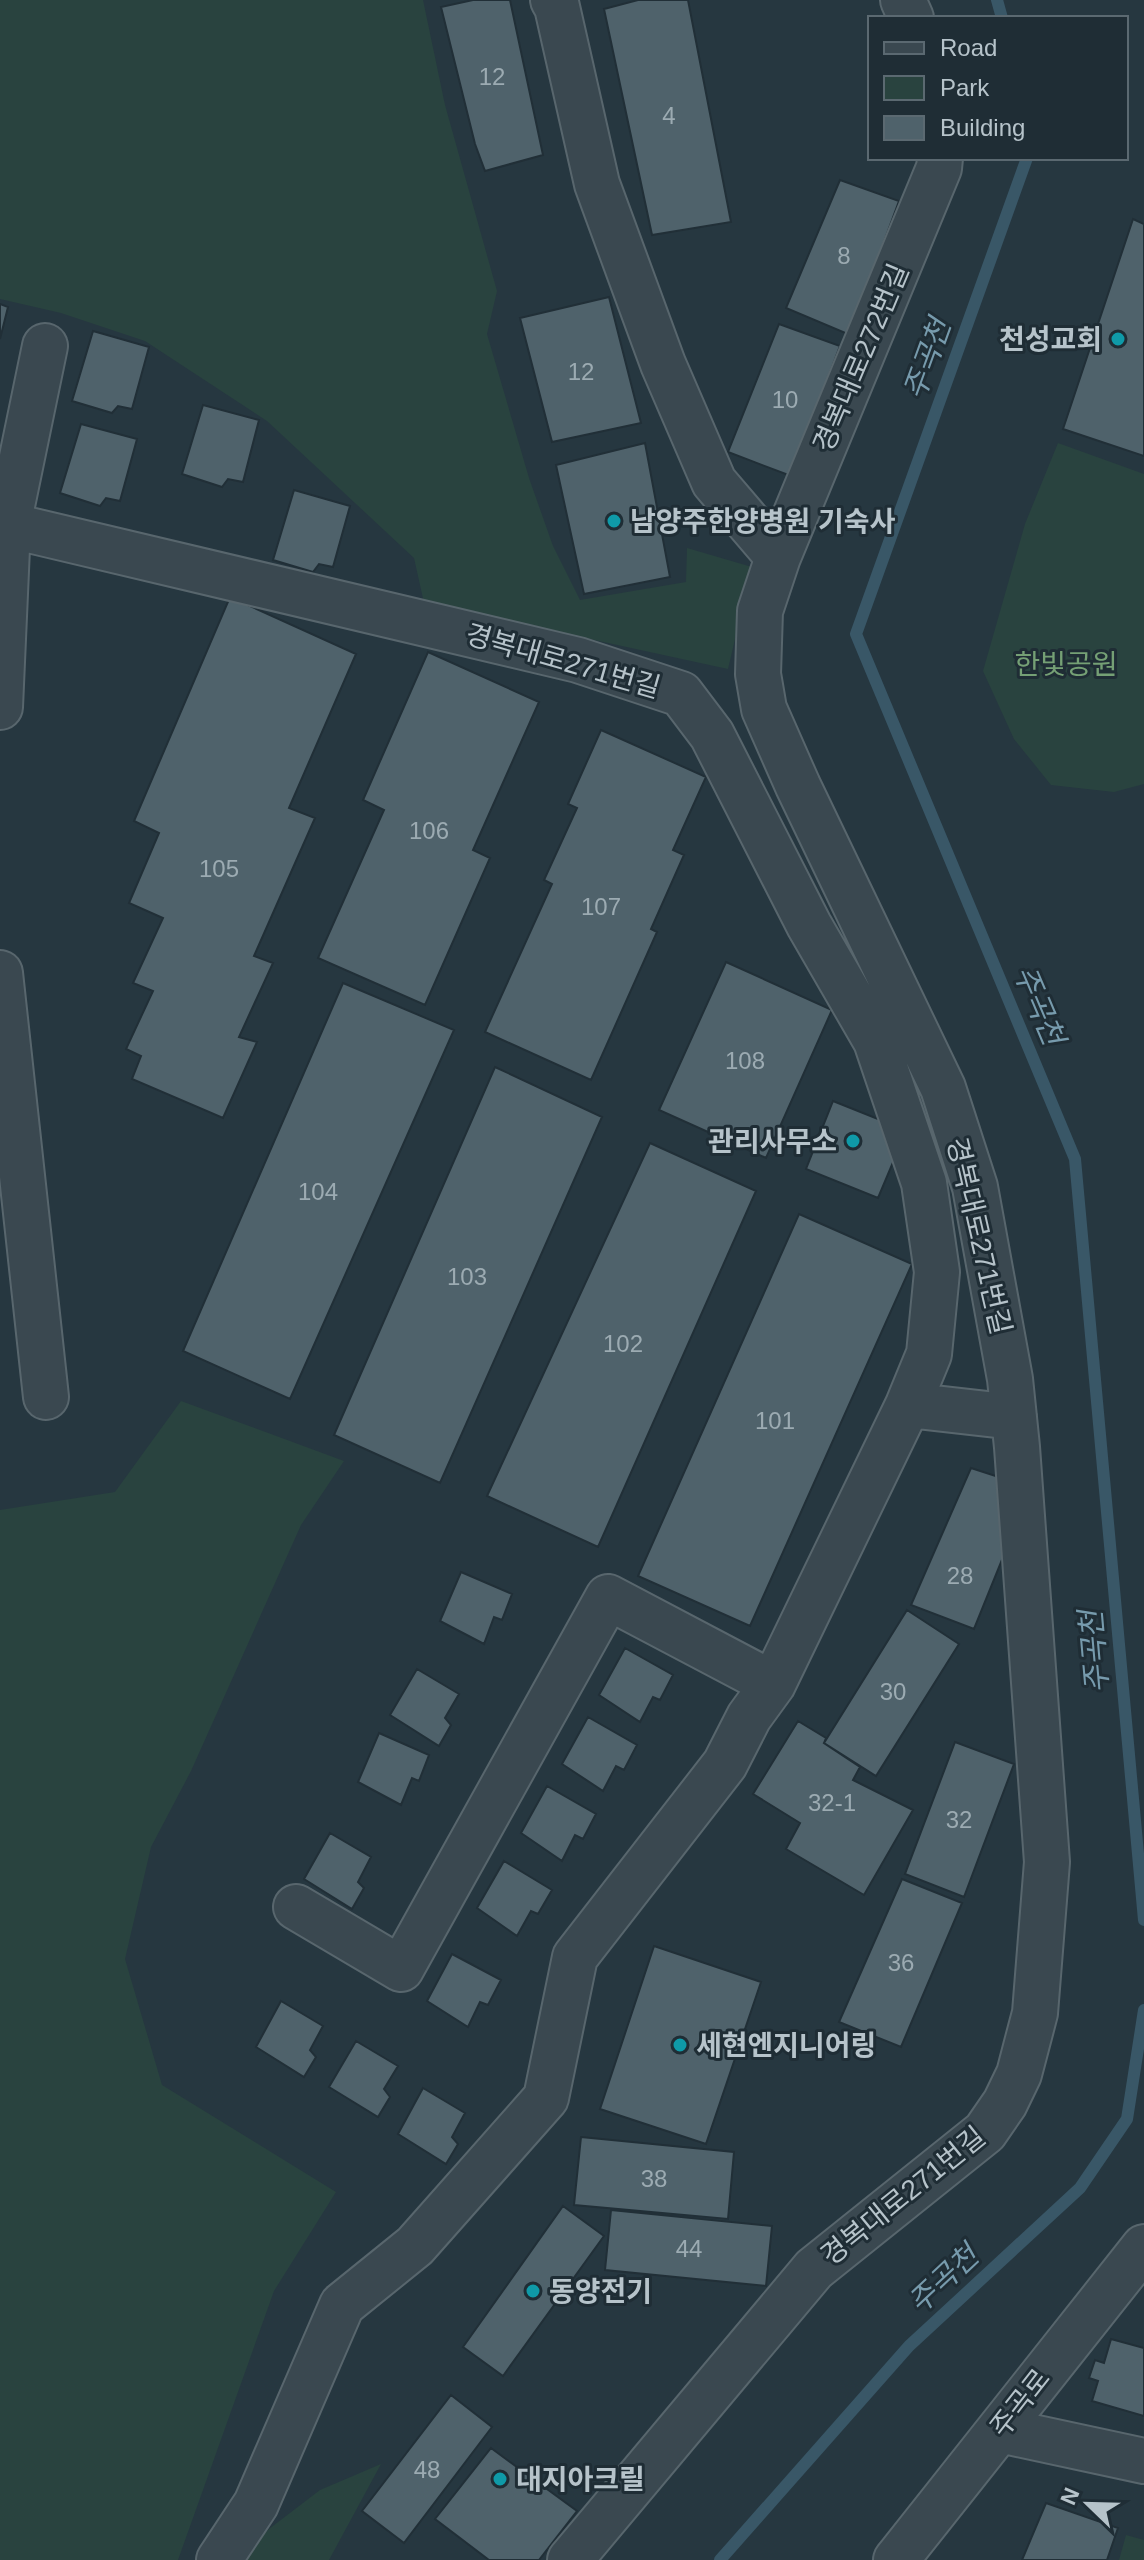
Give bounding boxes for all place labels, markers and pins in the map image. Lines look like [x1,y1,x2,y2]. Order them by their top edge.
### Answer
place label: 천성교회 [999,324,1102,355]
marker: 천성교회 [1109,330,1127,348]
place label: 남양주한양병원 기숙사 [630,506,896,537]
marker: 남양주한양병원 기숙사 [605,512,623,530]
place label: 관리사무소 [708,1126,837,1157]
marker: 관리사무소 [844,1132,862,1150]
place label: 세현엔지니어링 [696,2030,876,2061]
marker: 세현엔지니어링 [671,2036,689,2054]
place label: 동양전기 [549,2276,652,2307]
marker: 동양전기 [524,2282,542,2300]
place label: 대지아크릴 [516,2464,645,2495]
marker: 대지아크릴 [491,2470,509,2488]

